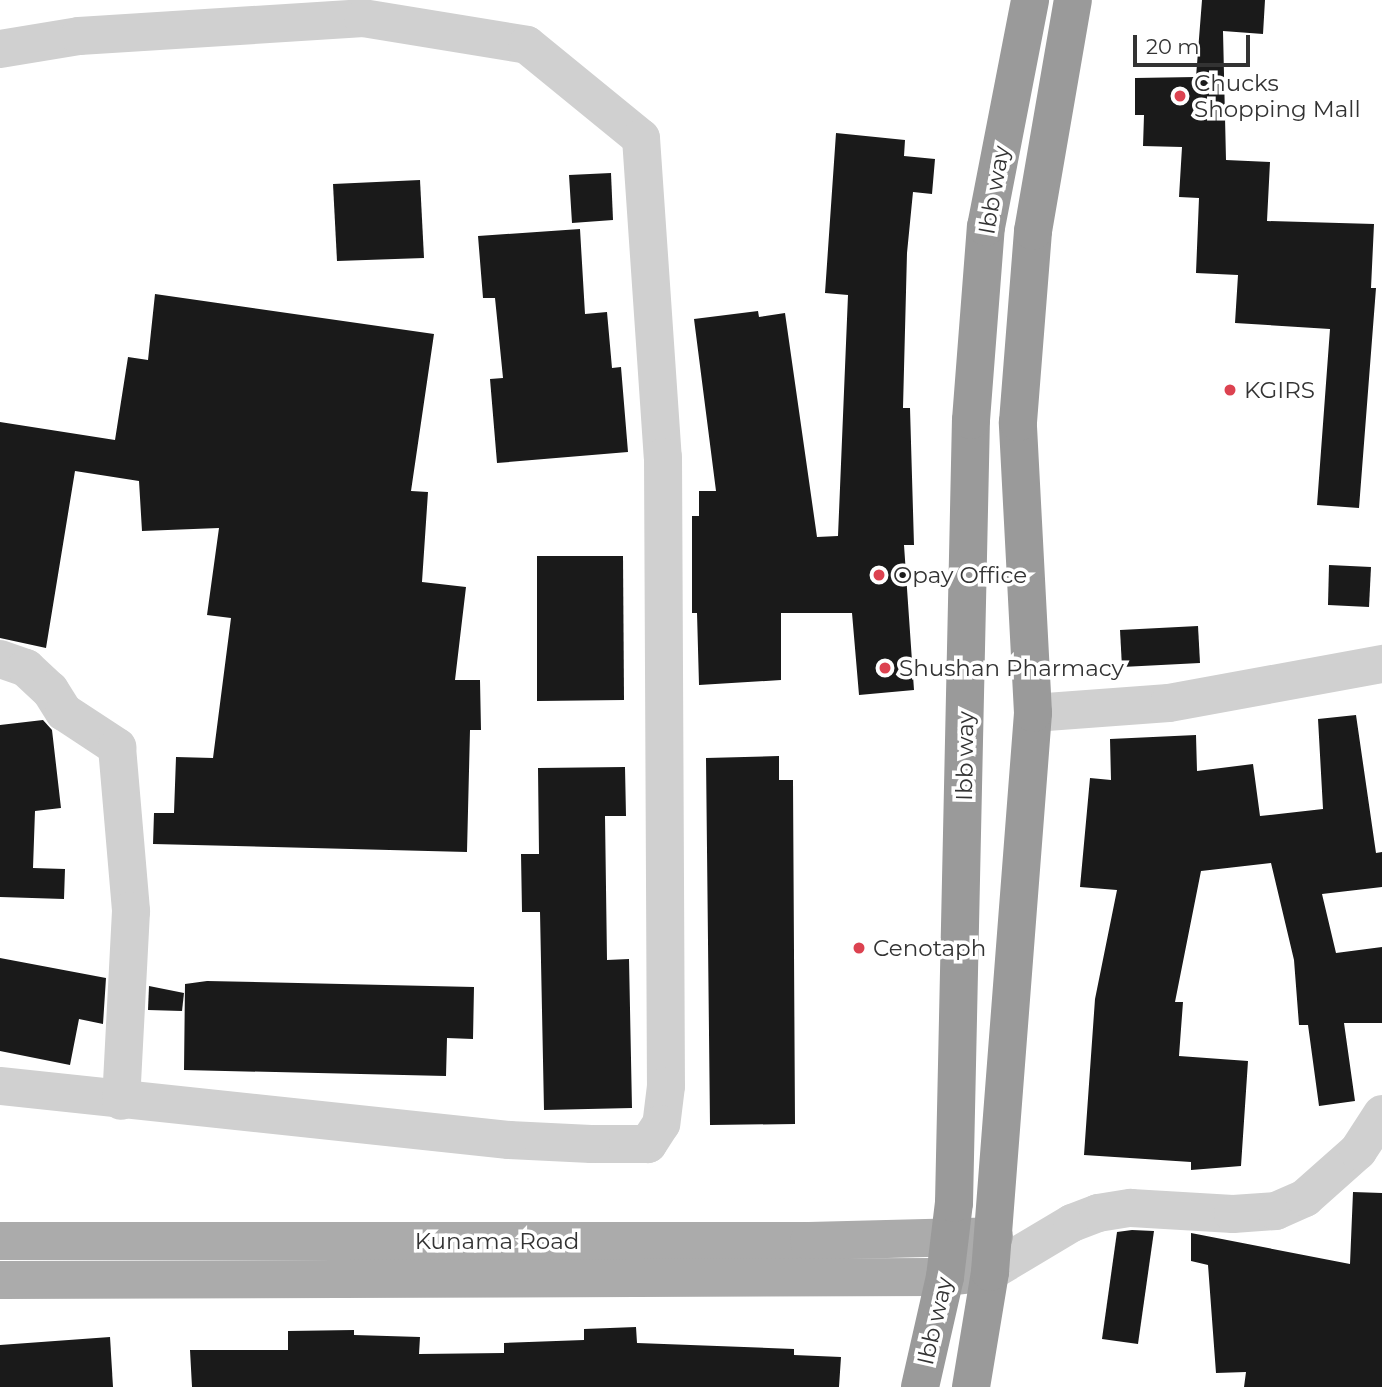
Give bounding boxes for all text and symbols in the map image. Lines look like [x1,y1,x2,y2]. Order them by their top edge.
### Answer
scale bar [1137,21,1254,65]
text: 20 m [1146,34,1200,59]
place label: Chucks Shopping Mall [1194,69,1361,123]
marker: Chucks Shopping Mall [1172,88,1188,104]
street label: Ibb way [973,144,1015,236]
place label: KGIRS [1244,376,1315,404]
marker: KGIRS [1222,382,1238,398]
place label: Opay Office [893,561,1027,589]
marker: Opay Office [871,567,887,583]
place label: Shushan Pharmacy [899,654,1124,682]
marker: Shushan Pharmacy [877,660,893,676]
street label: Ibb way [950,711,980,801]
place label: Cenotaph [873,934,986,962]
marker: Cenotaph [851,940,867,956]
street label: Kunama Road [415,1227,579,1255]
street label: Ibb way [911,1274,959,1368]

